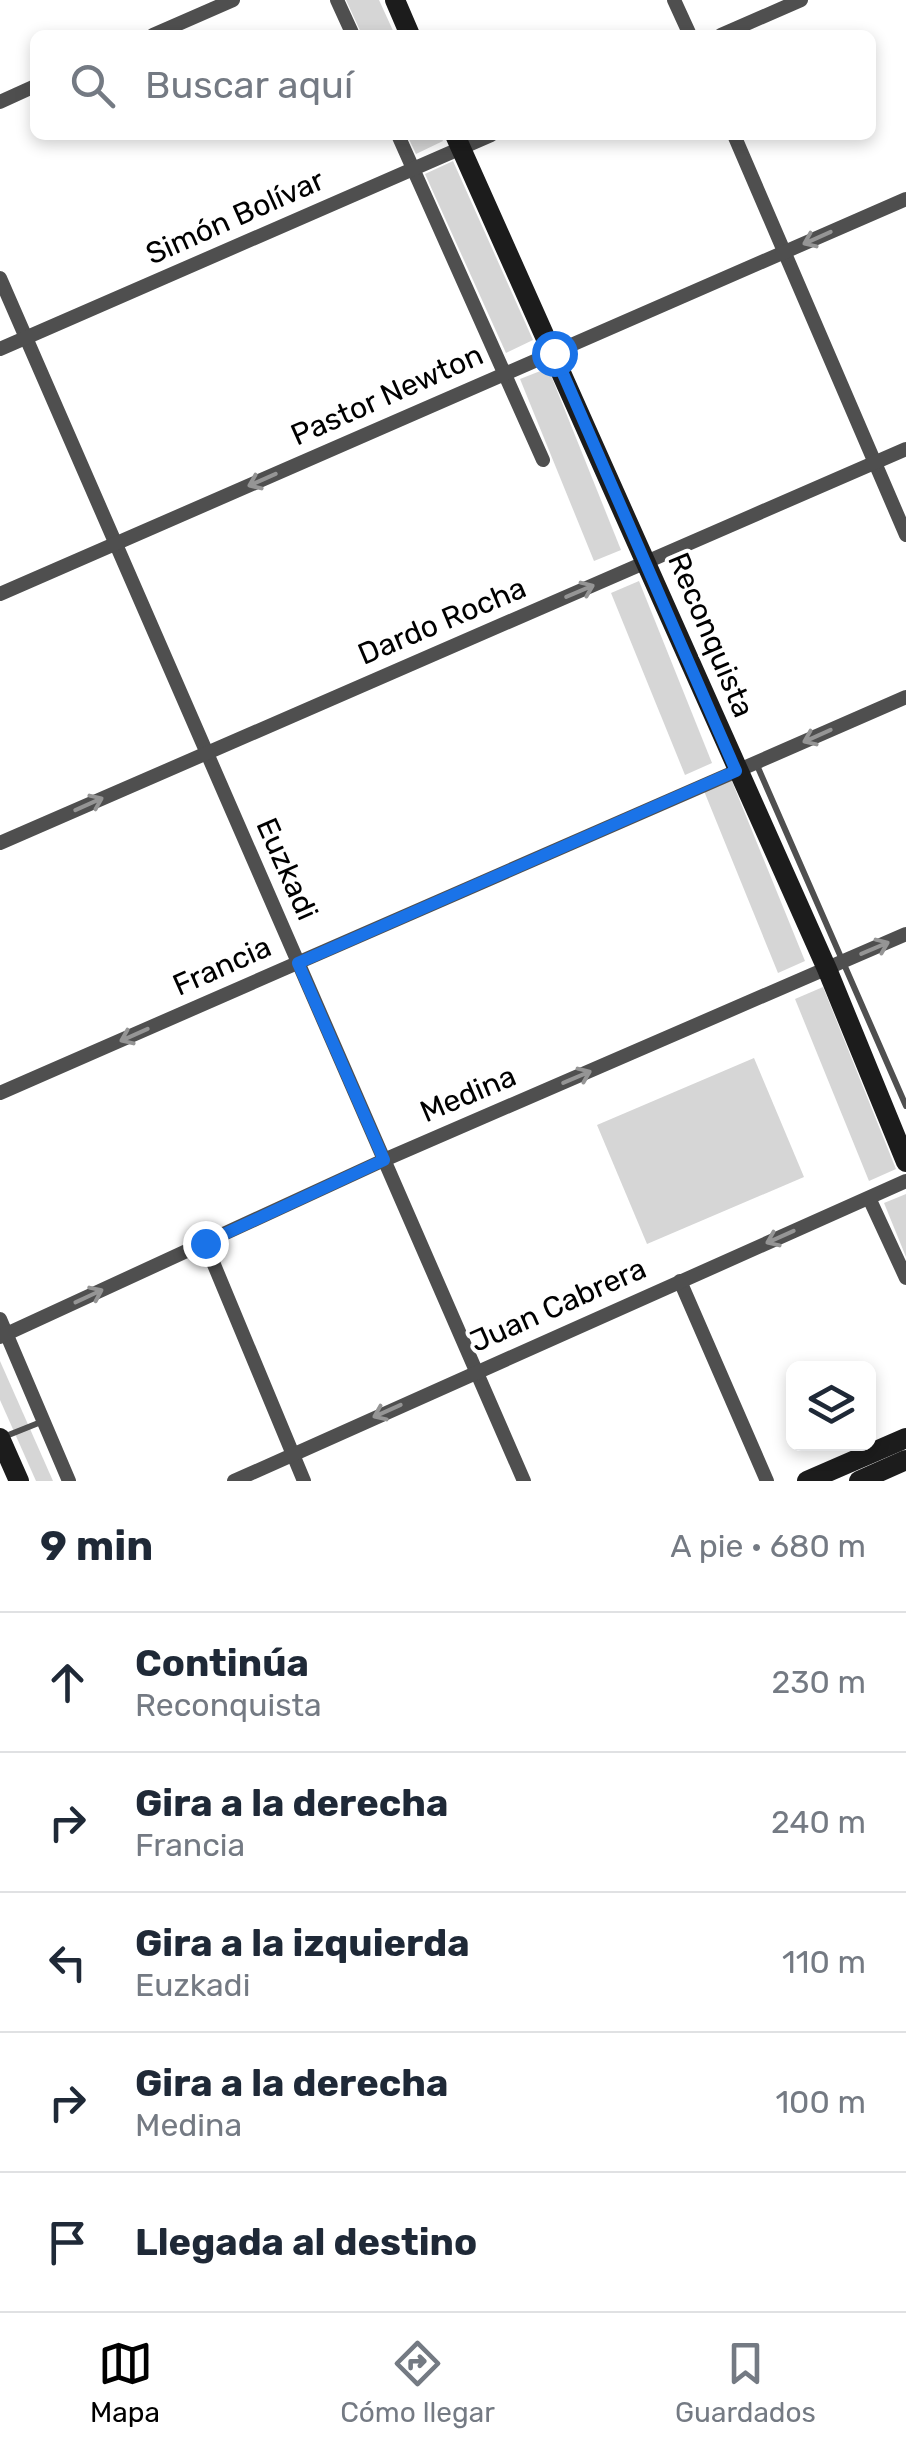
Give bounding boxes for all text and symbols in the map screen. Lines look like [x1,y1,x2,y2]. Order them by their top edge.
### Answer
search box [30,30,876,140]
icon: search [65,58,120,113]
text: Buscar aquí [145,62,353,108]
street label: Simón Bolívar [140,161,330,272]
one-way arrow [802,230,833,248]
route start [532,331,578,377]
street label: Pastor Newton [285,337,489,453]
one-way arrow [247,472,278,490]
street label: Reconquista [660,547,762,723]
street label: Dardo Rocha [353,569,531,673]
one-way arrow [564,580,595,598]
one-way arrow [802,728,833,746]
one-way arrow [73,794,104,812]
street label: Euzkadi [249,812,325,926]
street label: Francia [167,929,277,1003]
one-way arrow [859,938,890,956]
one-way arrow [119,1027,150,1045]
street label: Medina [415,1058,521,1130]
one-way arrow [561,1067,591,1085]
route end [183,1221,229,1267]
one-way arrow [765,1229,796,1247]
street label: Juan Cabrera [464,1250,652,1360]
one-way arrow [73,1286,103,1305]
map controls [786,1361,876,1451]
button: layers [786,1361,876,1451]
one-way arrow [372,1403,403,1421]
text: 9 min [40,1521,153,1571]
text: A pie · 680 m [670,1527,866,1565]
text: Continúa [135,1640,309,1686]
icon: ahead [40,1655,95,1710]
text: 230 m [771,1663,866,1701]
text: Reconquista [135,1686,322,1724]
text: Gira a la derecha [135,1780,448,1826]
icon: right [40,1795,95,1850]
text: 240 m [771,1803,866,1841]
text: Francia [135,1826,245,1864]
text: Gira a la izquierda [135,1920,470,1966]
icon: left [40,1935,95,1990]
text: 110 m [782,1943,866,1981]
text: Euzkadi [135,1966,250,2004]
text: Gira a la derecha [135,2060,448,2106]
icon: right [40,2075,95,2130]
text: 100 m [775,2083,866,2121]
text: Medina [135,2106,242,2144]
icon: arrive [40,2215,95,2270]
text: Llegada al destino [135,2219,477,2265]
tab: Mapa [90,2336,160,2429]
tab: Cómo llegar [340,2336,495,2429]
tab: Guardados [675,2336,816,2429]

